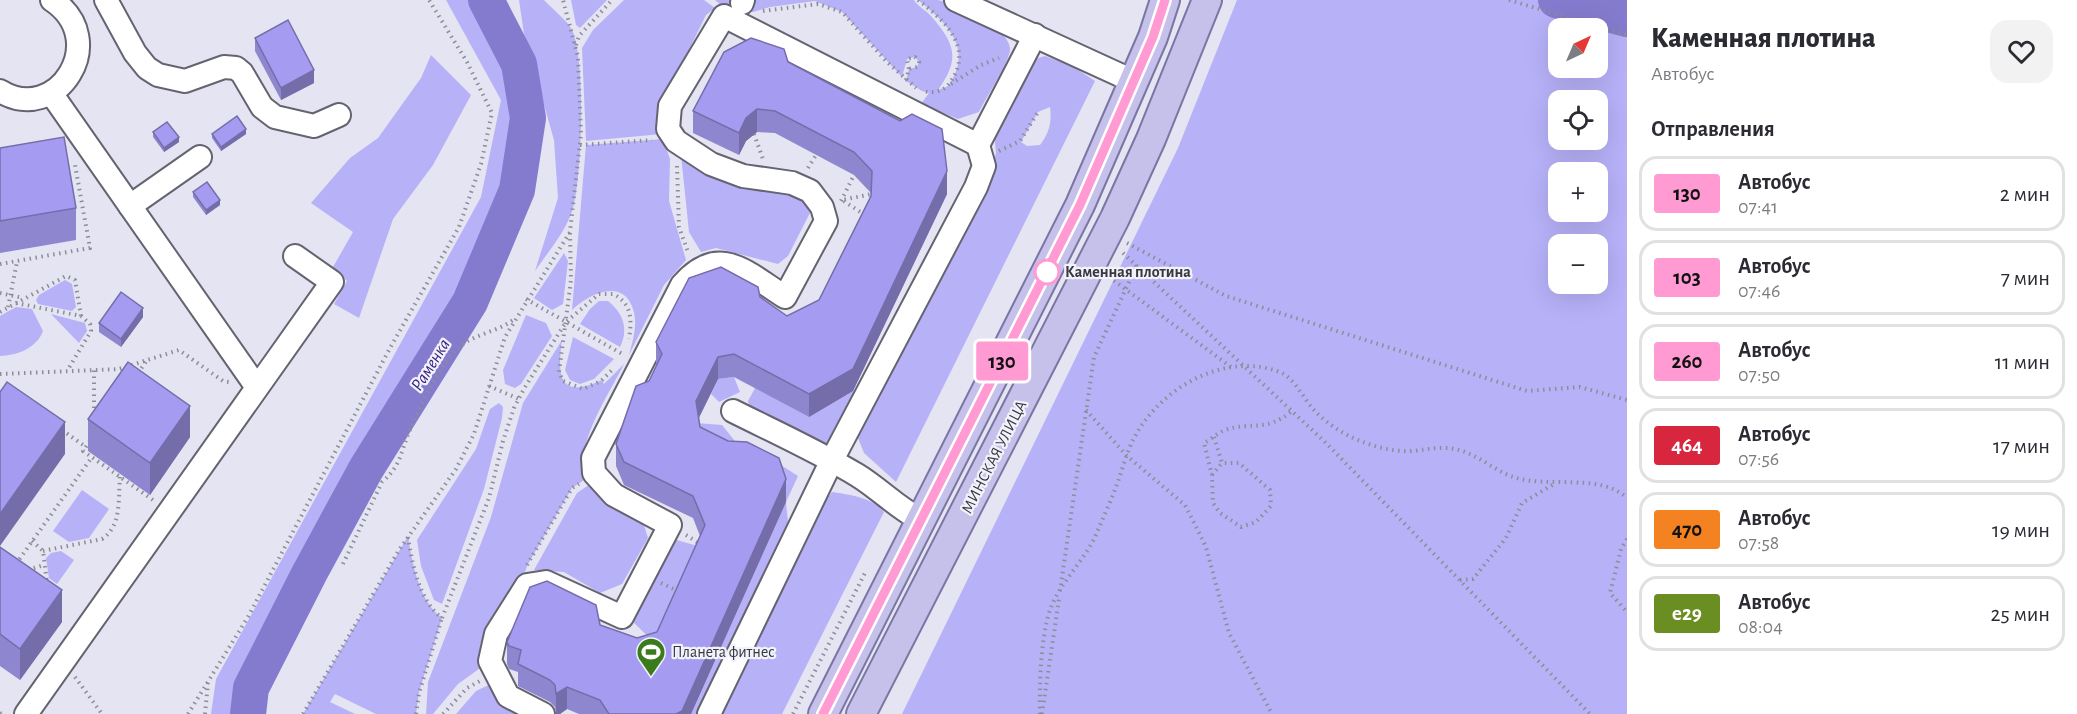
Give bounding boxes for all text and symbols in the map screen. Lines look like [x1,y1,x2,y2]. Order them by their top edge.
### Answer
north arrow [1548,18,1608,78]
map controls [1548,18,1608,294]
button: heart [1990,20,2053,83]
text: Каменная плотина [1651,25,1876,53]
text: Автобус [1651,64,1715,84]
button: locate [1548,90,1608,150]
text: Отправления [1651,118,1775,140]
button: + [1548,162,1608,222]
text: Автобус [1738,171,1811,193]
text: 130 [1673,183,1701,204]
text: 2 мин [2000,183,2050,205]
text: 07:41 [1738,197,1778,217]
button: − [1548,234,1608,294]
text: Автобус [1738,255,1811,277]
marker: Каменная плотина [1034,259,1060,285]
place label: Каменная плотина [1065,264,1191,280]
text: 103 [1673,267,1701,288]
text: 7 мин [2001,267,2050,289]
text: 07:46 [1738,281,1781,301]
water label: Раменка [408,336,454,394]
text: Автобус [1738,339,1811,361]
line badge: 130 [968,342,1036,380]
text: 130 [988,351,1016,372]
text: 260 [1672,351,1702,372]
text: 11 мин [1995,351,2050,373]
text: 07:50 [1738,365,1780,385]
street label: МИНСКАЯ УЛИЦА [959,397,1030,516]
text: Автобус [1738,423,1811,445]
text: 464 [1671,435,1703,456]
text: 17 мин [1993,435,2050,457]
text: 07:56 [1738,449,1779,469]
text: Автобус [1738,507,1811,529]
text: 470 [1672,519,1702,540]
text: 19 мин [1992,519,2050,541]
text: 07:58 [1738,533,1779,553]
text: Автобус [1738,591,1811,613]
text: е29 [1672,603,1702,624]
text: 25 мин [1991,603,2050,625]
text: 08:04 [1738,617,1783,637]
sports icon: Планета фитнес [635,636,667,678]
place label: Планета фитнес [672,644,775,660]

